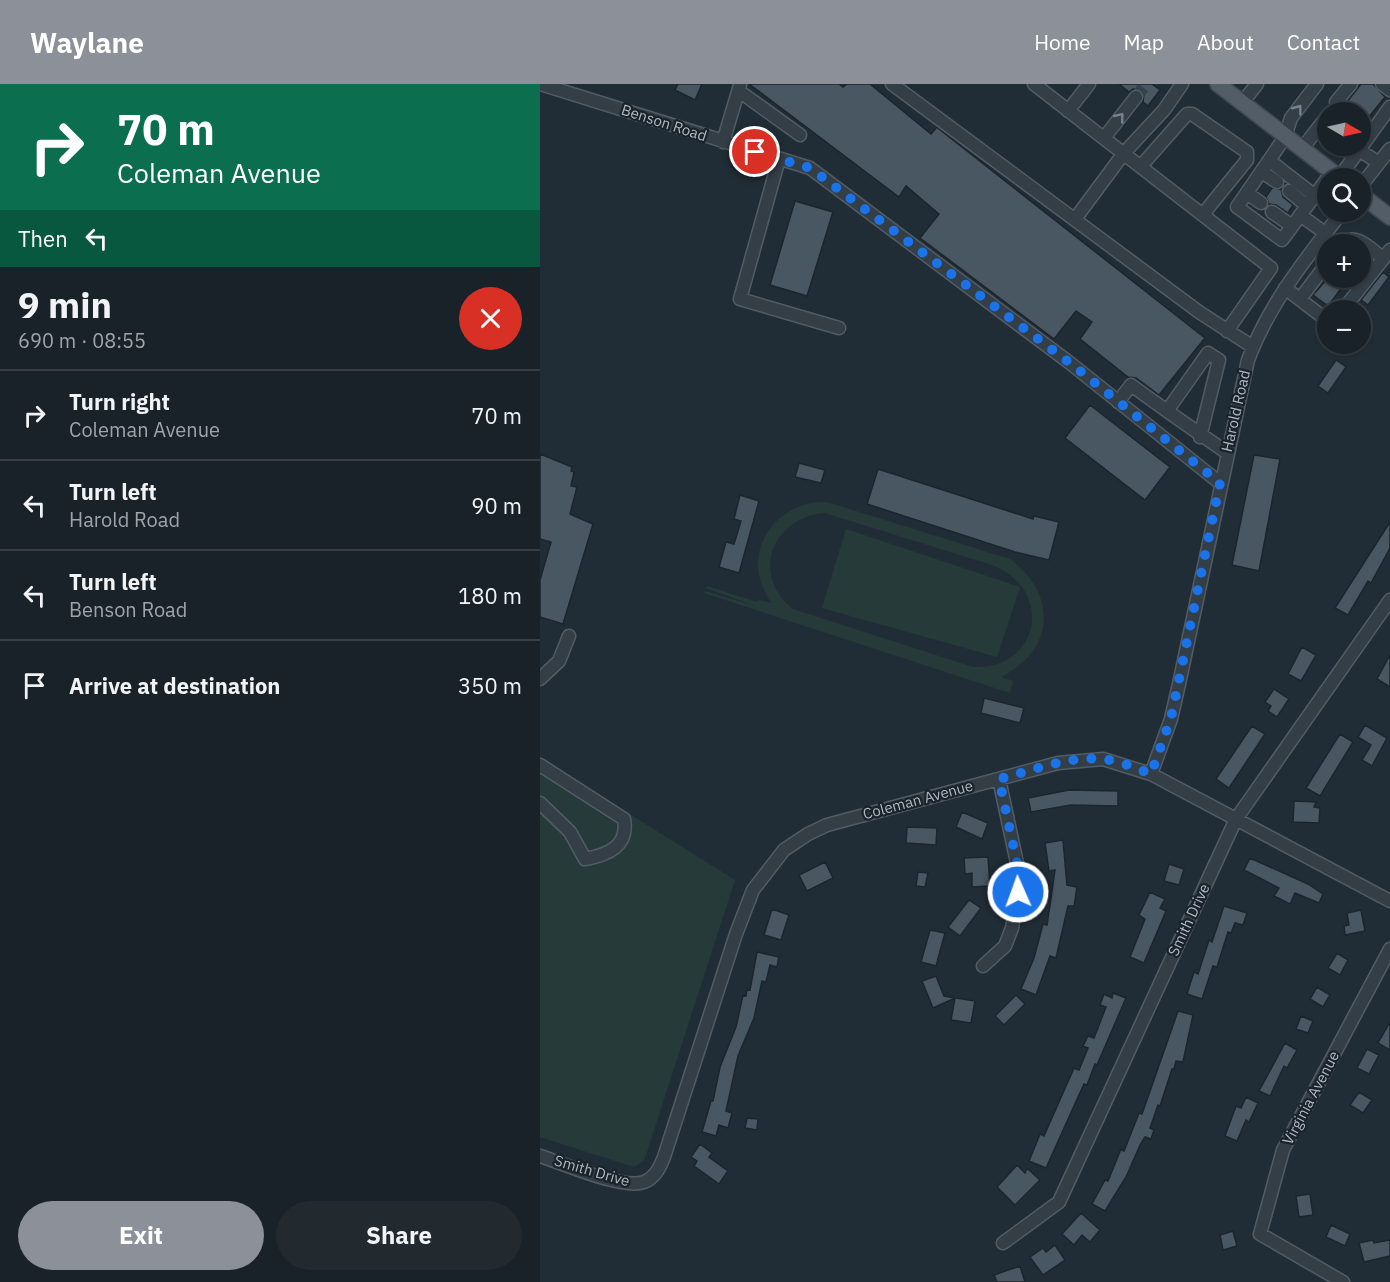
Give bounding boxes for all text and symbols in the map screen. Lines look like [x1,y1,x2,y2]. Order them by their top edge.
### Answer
text: Waylane [30,24,144,61]
text: Home [1034,28,1091,56]
text: Map [1124,28,1164,56]
text: About [1197,28,1254,56]
text: Contact [1287,28,1360,56]
street label: Benson Road [619,100,709,145]
text: 70 m [117,102,215,157]
north arrow [1317,102,1371,156]
map controls [1317,102,1371,354]
one-way arrow [1291,104,1302,115]
icon: right [18,108,96,186]
one-way arrow [1113,113,1124,124]
pin [729,126,780,177]
icon: arrive [738,135,771,168]
text: Coleman Avenue [117,155,321,190]
button: search [1317,168,1371,222]
icon: left [80,222,113,255]
text: Then [18,224,68,253]
button: + [1317,234,1371,288]
text: 9 min [18,281,112,328]
button: close [459,287,522,350]
button: − [1317,300,1371,354]
text: 690 m · 08:55 [18,327,146,354]
street label: Harold Road [1217,368,1254,454]
text: Turn right [69,387,170,416]
icon: right [18,399,51,432]
text: 70 m [471,401,522,430]
text: Coleman Avenue [69,416,220,443]
text: Turn left [69,477,157,506]
icon: left [18,489,51,522]
text: 90 m [471,491,522,520]
text: Harold Road [69,506,180,533]
text: Turn left [69,567,157,596]
icon: left [18,579,51,612]
text: 180 m [458,581,522,610]
text: Benson Road [69,596,187,623]
icon: arrive [18,669,51,702]
text: Arrive at destination [69,671,280,700]
text: 350 m [458,671,522,700]
street label: Coleman Avenue [861,776,975,823]
position arrow [986,860,1050,924]
street label: Smith Drive [1164,881,1214,959]
street label: Virginia Avenue [1278,1048,1343,1148]
street label: Smith Drive [552,1151,632,1190]
button: Exit [18,1201,264,1270]
button: Share [276,1201,522,1270]

